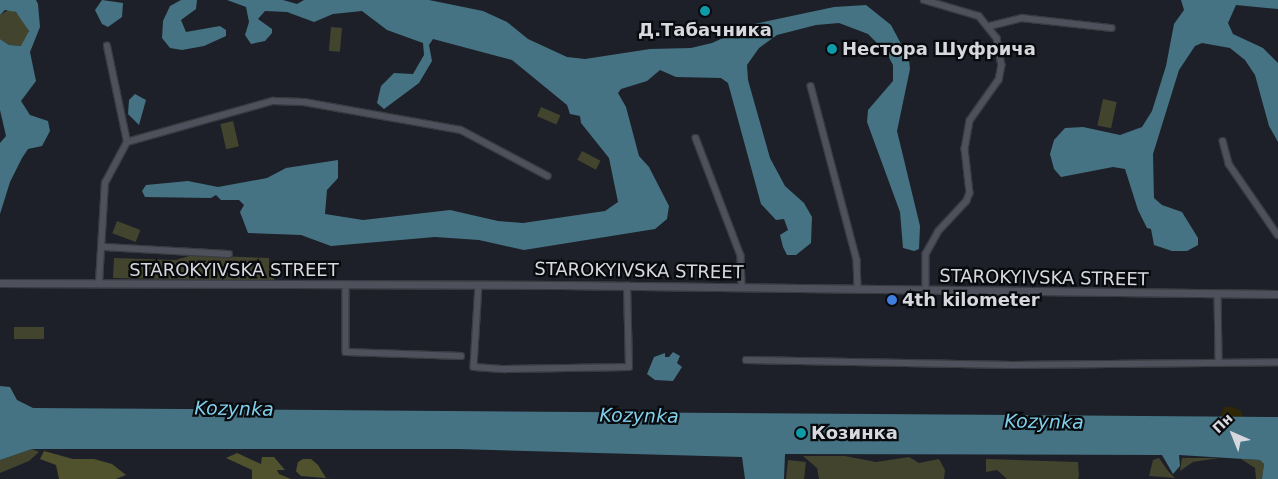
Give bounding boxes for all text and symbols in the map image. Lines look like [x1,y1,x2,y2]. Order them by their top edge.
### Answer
marker: Д.Табачника [699,5,711,17]
place label: Д.Табачника [638,19,772,41]
place label: Нестора Шуфрича [842,38,1036,60]
marker: Нестора Шуфрича [826,43,838,55]
street label: STAROKYIVSKA STREET [534,258,744,284]
street label: STAROKYIVSKA STREET [129,259,339,281]
street label: STAROKYIVSKA STREET [939,265,1149,291]
place label: 4th kilometer [902,289,1040,311]
marker: 4th kilometer [886,294,898,306]
water label: Kozynka [194,397,274,421]
water label: Kozynka [599,404,679,428]
north arrow [1208,409,1258,459]
water label: Kozynka [1004,410,1084,434]
text: Пн [1209,410,1236,436]
place label: Козинка [811,422,898,444]
marker: Козинка [795,427,807,439]

